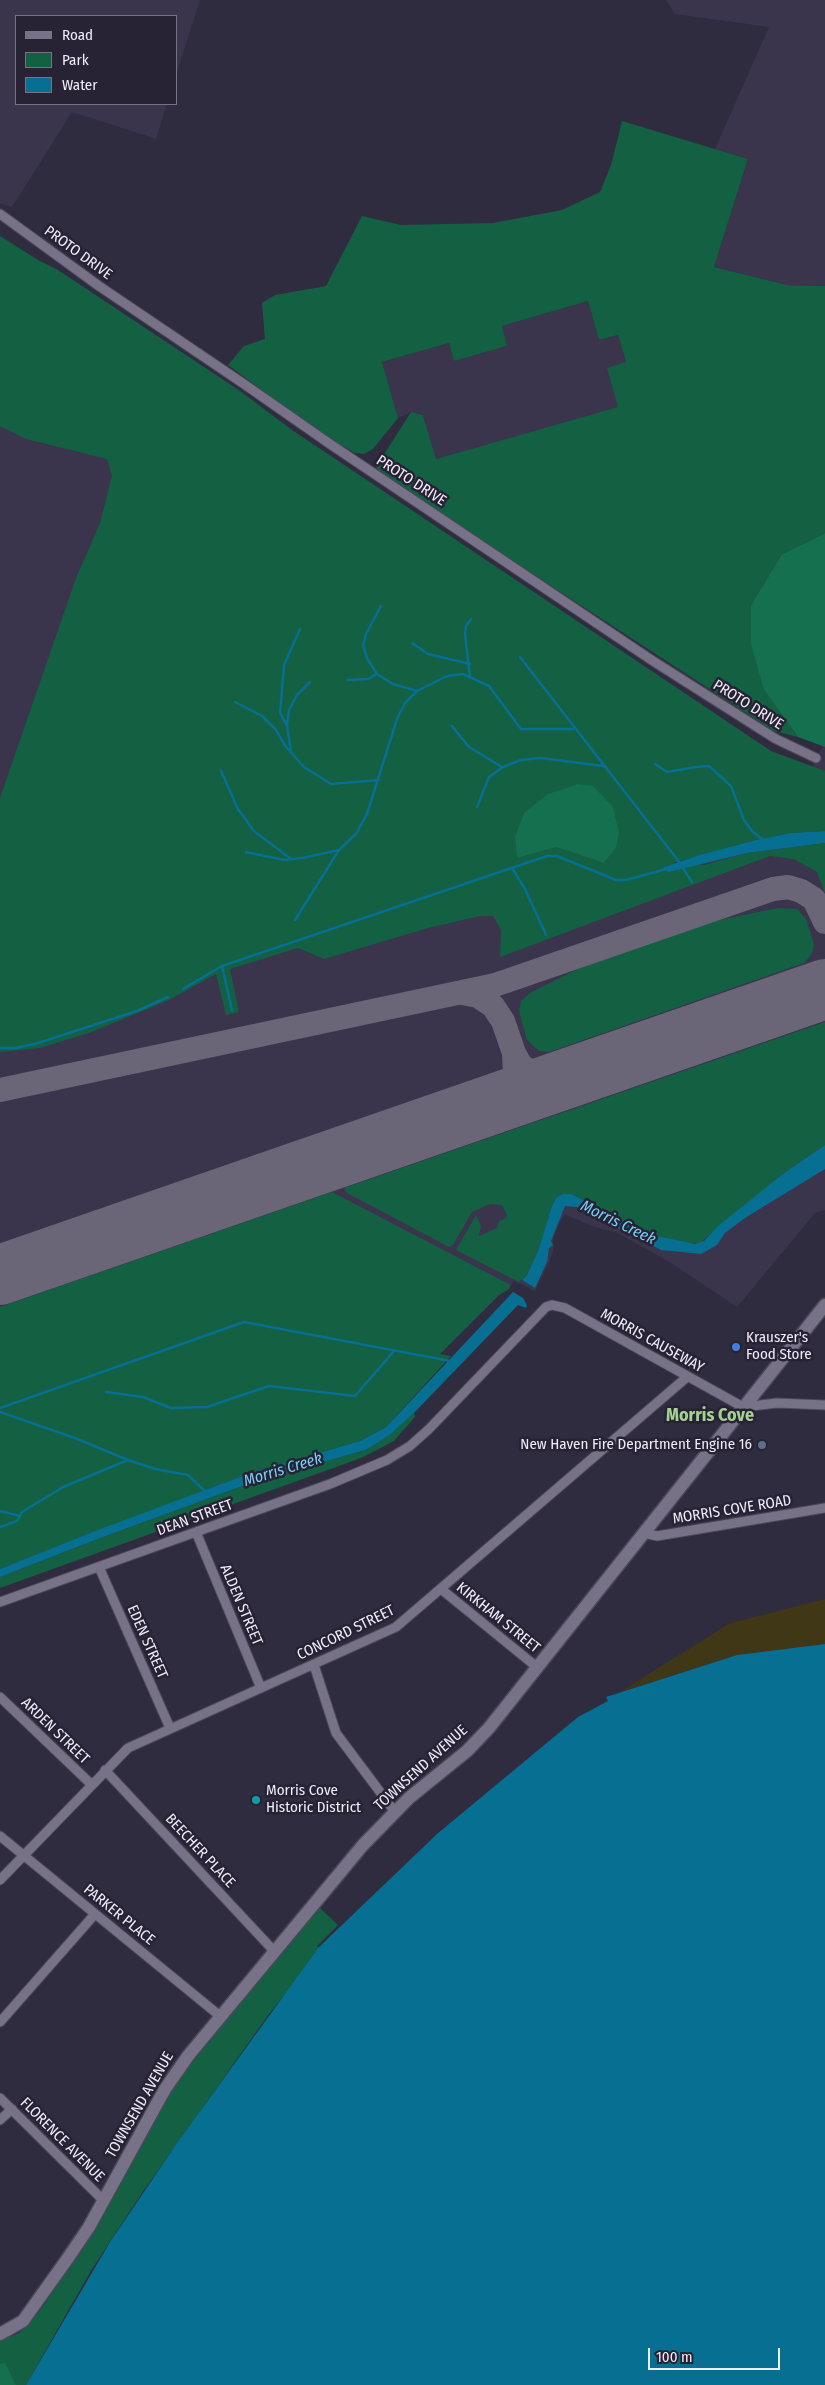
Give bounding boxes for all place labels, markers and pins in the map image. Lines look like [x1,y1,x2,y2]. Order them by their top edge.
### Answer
place label: Krauszer's Food Store [746,1329,812,1364]
marker: Krauszer's Food Store [730,1341,742,1353]
place label: New Haven Fire Department Engine 16 [520,1436,752,1454]
marker: New Haven Fire Department Engine 16 [756,1439,768,1451]
place label: Morris Cove Historic District [266,1782,361,1817]
marker: Morris Cove Historic District [250,1794,262,1806]

